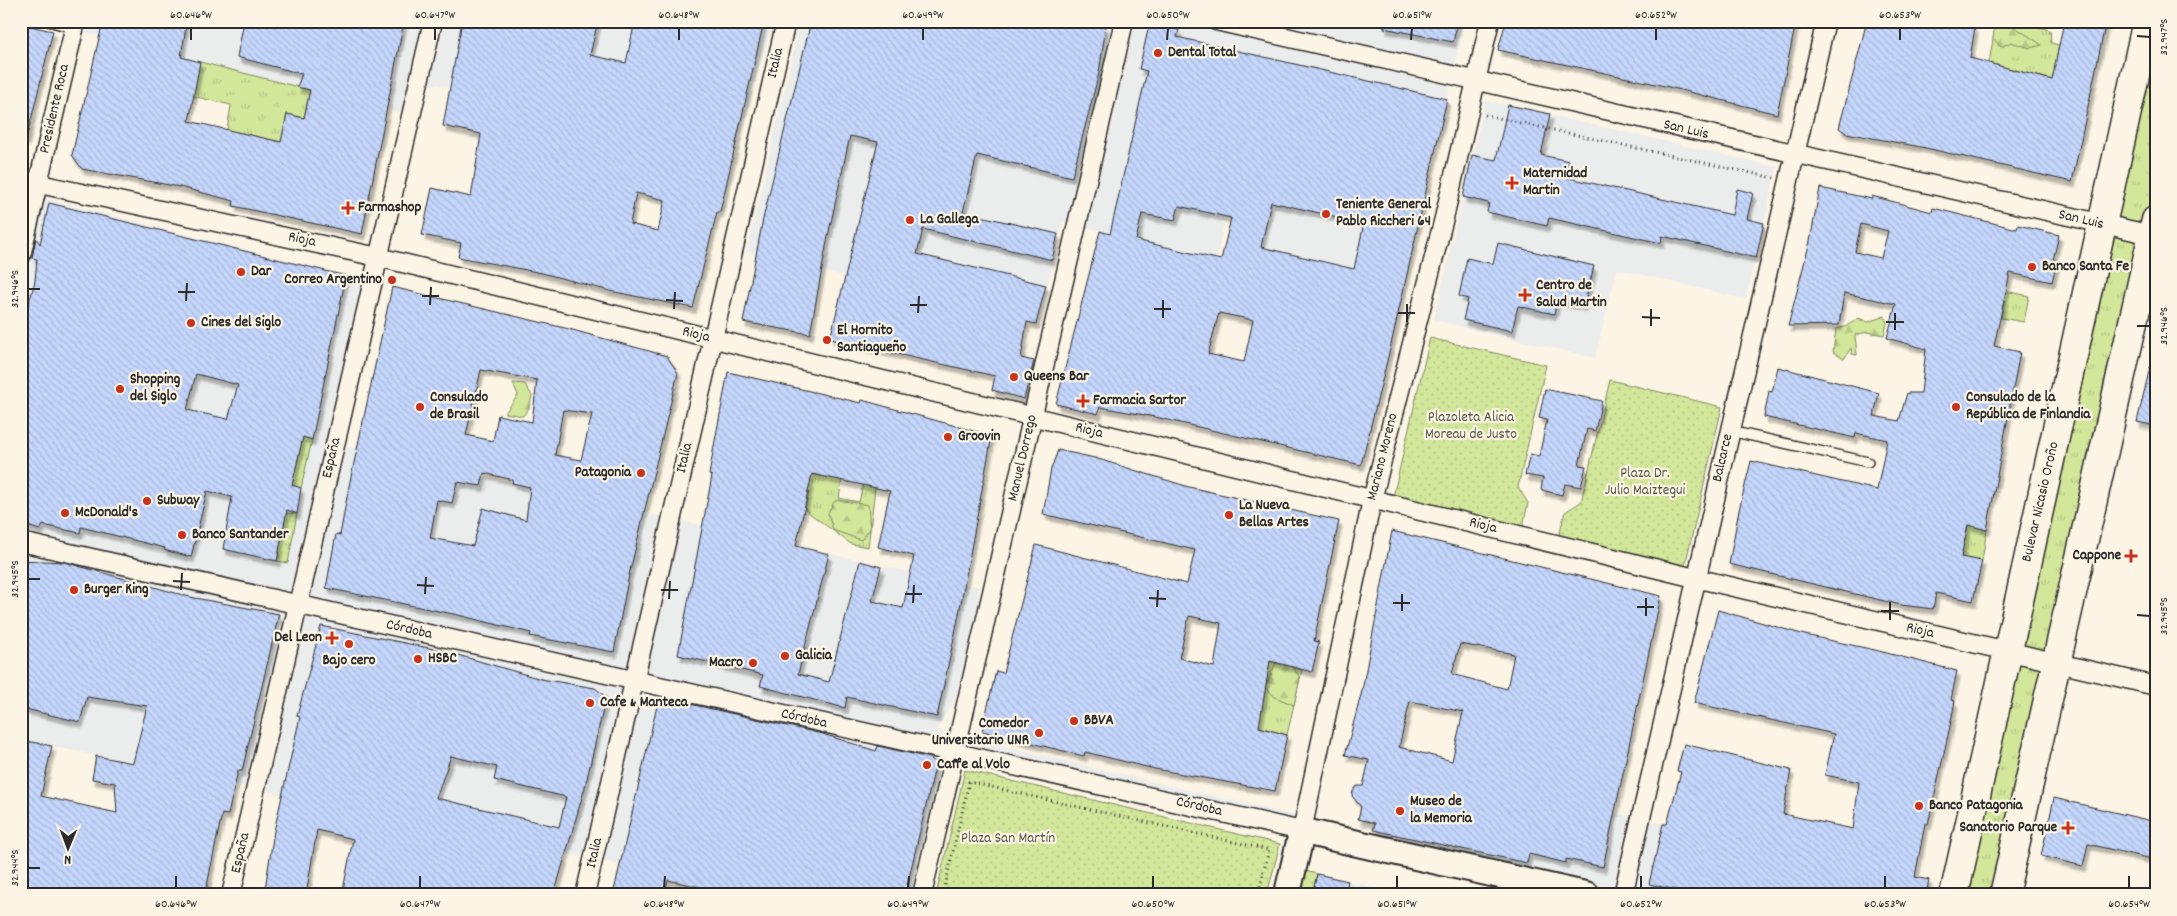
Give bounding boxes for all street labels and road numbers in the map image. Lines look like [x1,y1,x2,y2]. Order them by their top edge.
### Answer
street label: Italia [762,45,790,80]
street label: Presidente Roca [34,61,76,156]
street label: San Luis [1661,114,1711,146]
street label: San Luis [2056,204,2106,236]
street label: Rioja [286,226,319,254]
street label: Rioja [680,321,713,349]
street label: Mariano Moreno [1362,411,1405,503]
street label: Manuel Dorrego [1002,412,1044,503]
street label: Rioja [1073,417,1106,445]
street label: Balcarce [1707,431,1739,484]
street label: España [317,435,348,480]
street label: Bulevar Nicasio Oroño [2016,439,2066,564]
street label: Italia [671,440,699,475]
street label: Rioja [1467,512,1500,540]
street label: Córdoba [384,614,435,646]
street label: Rioja [1904,617,1937,645]
street label: Córdoba [779,703,830,735]
street label: Córdoba [1174,791,1225,823]
street label: España [226,830,257,875]
street label: Italia [581,835,609,870]

